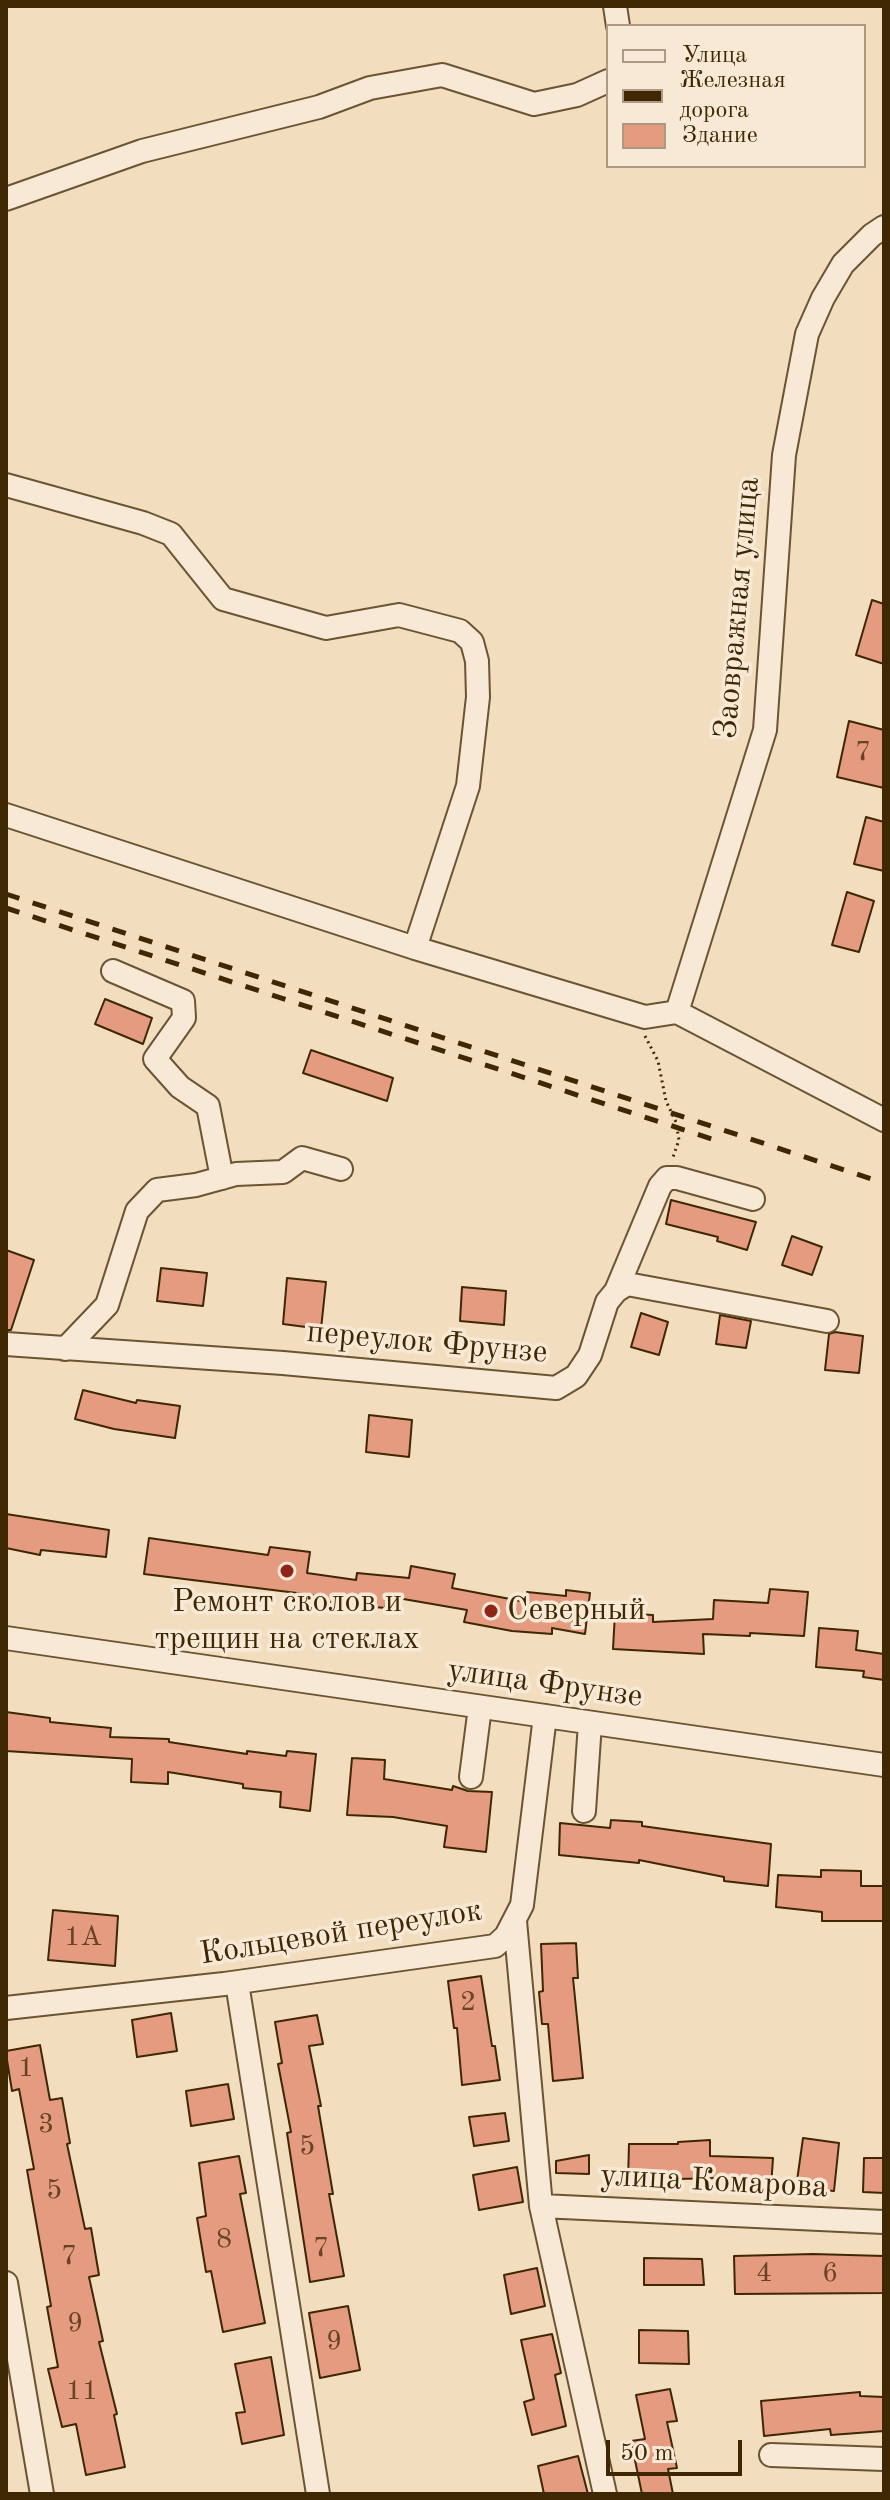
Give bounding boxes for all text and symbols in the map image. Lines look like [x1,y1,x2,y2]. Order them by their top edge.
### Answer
legend [606,24,866,168]
text: Улица [682,44,747,68]
text: Железная дорога [679,69,786,123]
text: Здание [682,124,758,148]
street label: Заовражная улица [707,475,769,741]
house number: 7 [855,736,871,770]
street label: переулок Фрунзе [305,1313,549,1373]
marker: Ремонт сколов и трещин на стеклах [278,1562,296,1580]
place label: Ремонт сколов и трещин на стеклах [154,1584,420,1659]
place label: Северный [507,1592,646,1630]
marker: Северный [482,1602,500,1620]
street label: улица Фрунзе [445,1651,645,1717]
street label: Кольцевой переулок [197,1892,485,1974]
house number: 1А [64,1921,102,1955]
house number: 2 [460,1986,476,2020]
house number: 1 [18,2052,34,2086]
house number: 3 [38,2108,54,2142]
house number: 5 [299,2130,315,2164]
street label: улица Комарова [599,2157,829,2207]
house number: 5 [46,2174,62,2208]
house number: 8 [216,2223,232,2257]
house number: 7 [313,2232,329,2266]
house number: 7 [61,2240,77,2274]
house number: 4 [756,2257,772,2291]
house number: 6 [822,2257,838,2291]
house number: 9 [67,2307,83,2341]
house number: 9 [326,2325,342,2359]
house number: 11 [66,2375,98,2409]
scale bar [610,2424,746,2474]
text: 50 m [620,2442,674,2466]

